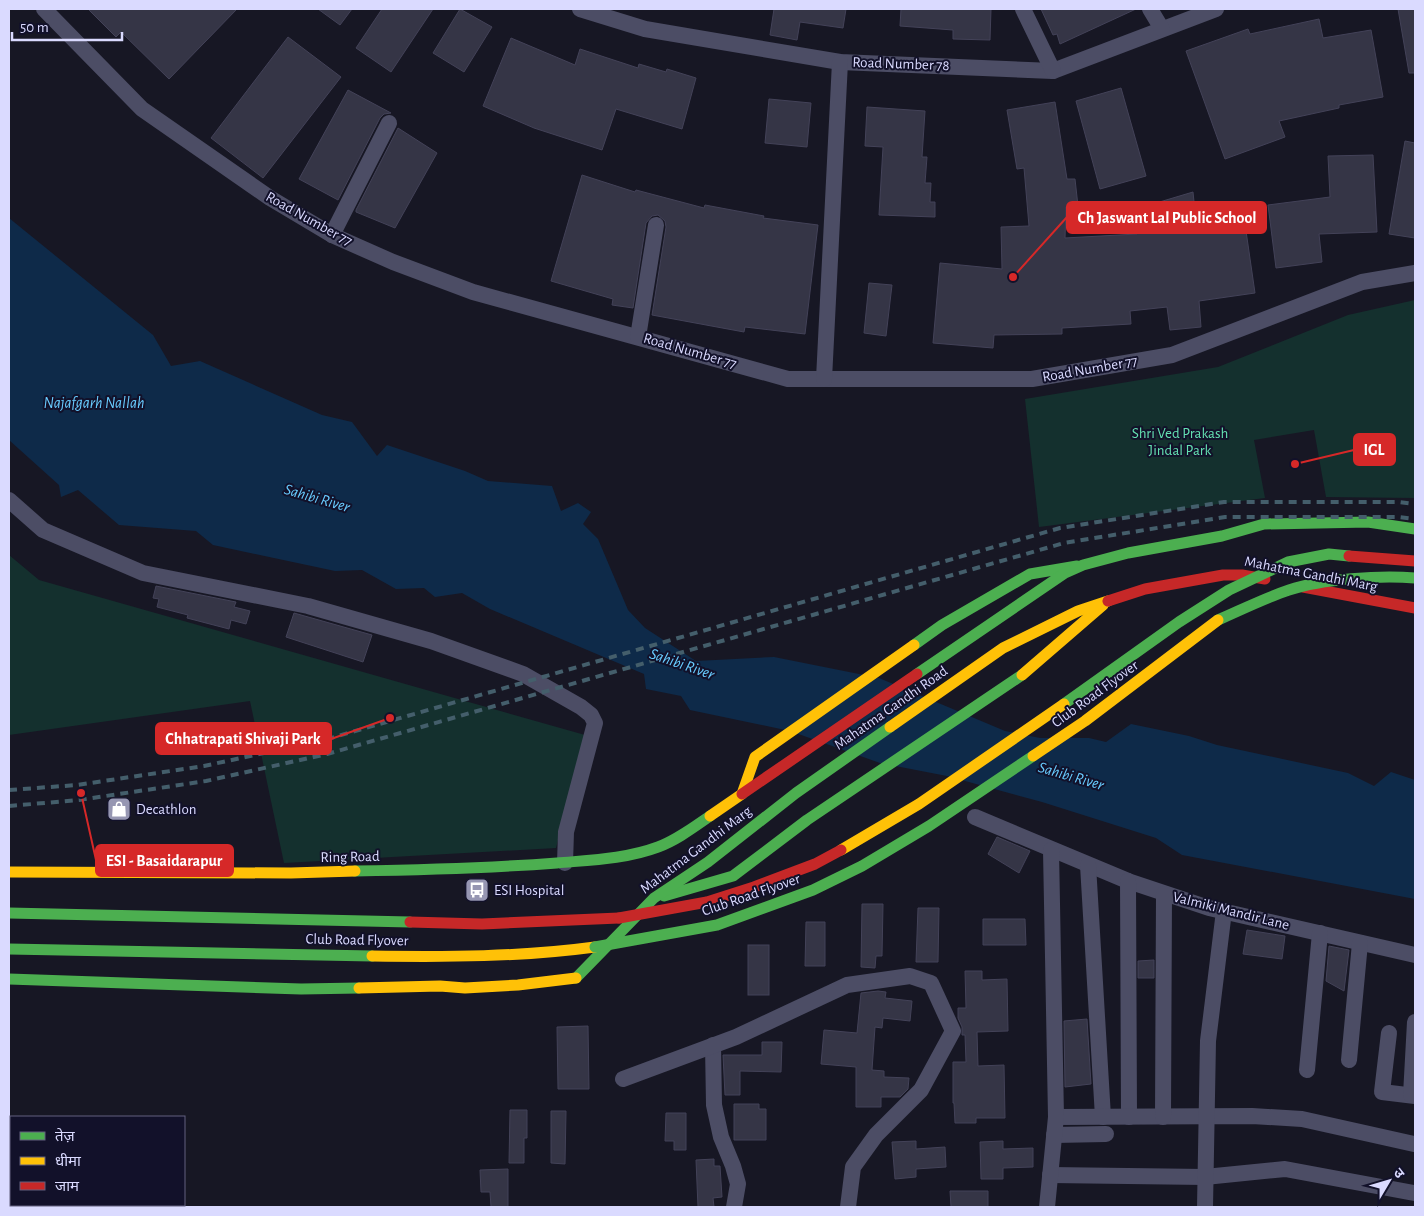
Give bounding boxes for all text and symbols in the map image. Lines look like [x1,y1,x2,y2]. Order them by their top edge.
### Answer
scale bar [12,10,122,42]
text: 50 m [20,20,49,35]
street label: Road Number 78 [852,55,950,73]
street label: Road Number 77 [263,189,355,249]
callout: Ch Jaswant Lal Public School [1067,202,1266,233]
text: Ch Jaswant Lal Public School [1077,210,1257,226]
street label: Road Number 77 [642,331,738,371]
street label: Road Number 77 [1041,353,1139,385]
water label: Najafgarh Nallah [43,395,145,412]
park label: Shri Ved Prakash Jindal Park [1132,426,1228,458]
callout: IGL [1354,434,1395,465]
text: IGL [1363,442,1385,458]
water label: Sahibi River [282,481,352,515]
street label: Mahatma Gandhi Marg [1243,554,1379,594]
water label: Sahibi River [648,645,717,683]
street label: Club Road Flyover [1049,658,1141,730]
street label: Mahatma Gandhi Road [832,663,951,753]
callout: Chhatrapati Shivaji Park [156,723,331,754]
text: Chhatrapati Shivaji Park [165,731,321,748]
water label: Sahibi River [1036,759,1106,793]
shop icon: Decathlon [106,796,132,822]
place label: Decathlon [136,802,196,817]
street label: Mahatma Gandhi Marg [637,803,755,897]
callout: ESI - Basaidarapur [96,845,233,876]
street label: Ring Road [320,849,380,865]
text: ESI - Basaidarapur [106,853,223,869]
street label: Club Road Flyover [700,871,802,919]
bus stop icon: ESI Hospital [464,877,490,903]
place label: ESI Hospital [494,883,564,898]
street label: Valmiki Mandir Lane [1171,889,1291,933]
street label: Club Road Flyover [305,932,409,948]
legend [10,1116,185,1206]
text: तेज़ [55,1127,76,1144]
text: धीमा [55,1153,82,1169]
north arrow [1364,1156,1414,1206]
text: उ [1390,1166,1407,1182]
text: जाम [55,1179,80,1194]

